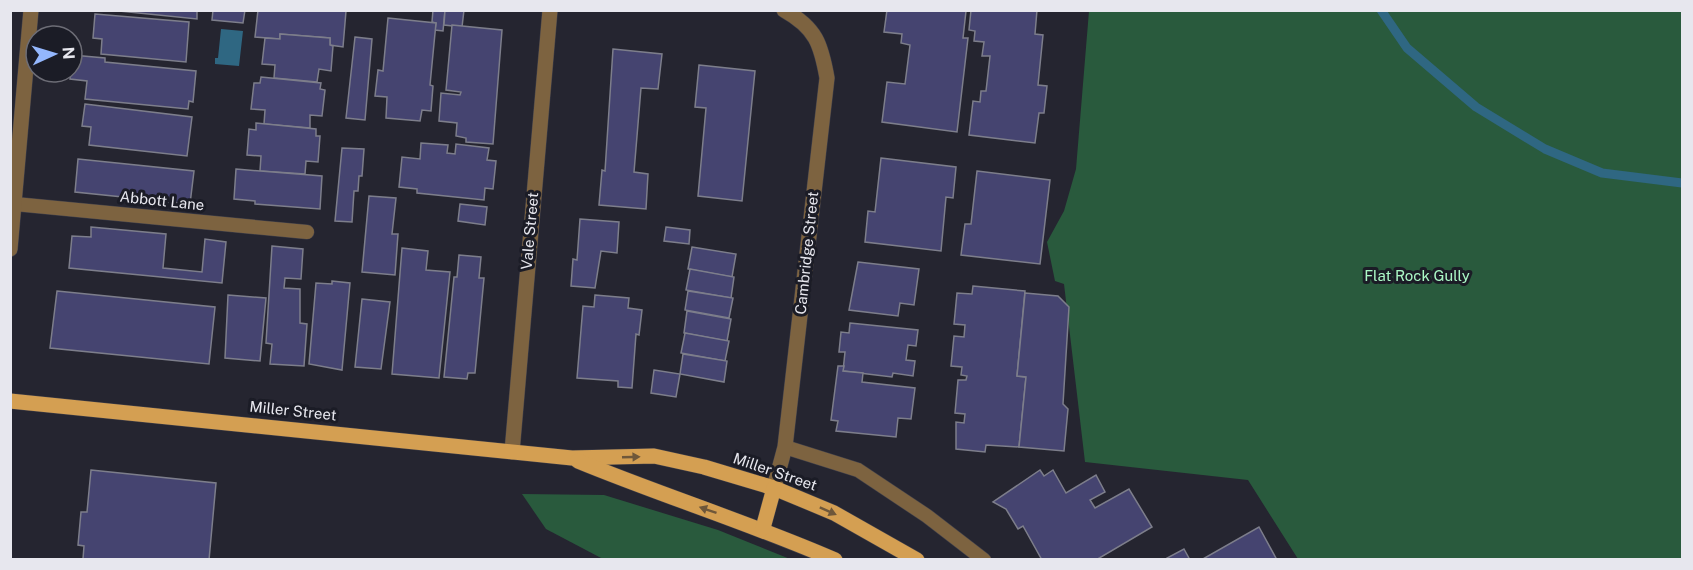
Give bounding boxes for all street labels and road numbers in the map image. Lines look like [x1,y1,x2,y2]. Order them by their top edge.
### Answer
street label: Abbott Lane [119,188,205,213]
street label: Cambridge Street [792,190,821,315]
street label: Vale Street [518,191,541,270]
street label: Miller Street [249,397,338,424]
street label: Miller Street [731,449,819,494]

